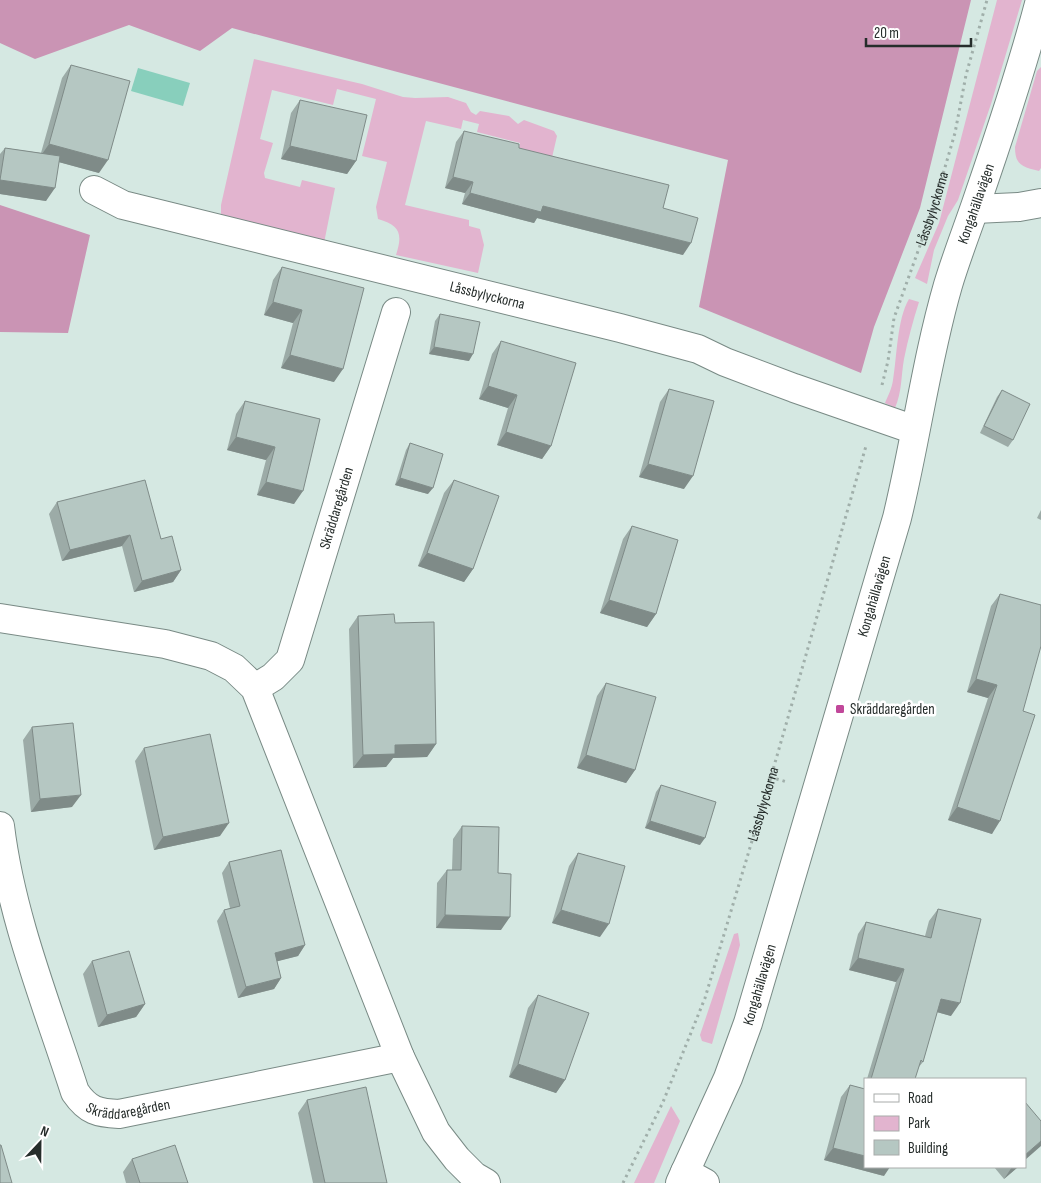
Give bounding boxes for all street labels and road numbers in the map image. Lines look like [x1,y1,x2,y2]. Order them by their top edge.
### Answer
street label: Kongahällavägen [953,161,999,247]
street label: Låssbylyckorna [911,169,953,248]
street label: Låssbylyckorna [448,277,527,314]
street label: Skräddaregården [315,465,358,551]
street label: Kongahällavägen [853,553,895,639]
street label: Låssbylyckorna [743,764,783,843]
street label: Kongahällavägen [738,942,780,1028]
street label: Skräddaregården [82,1094,172,1124]

